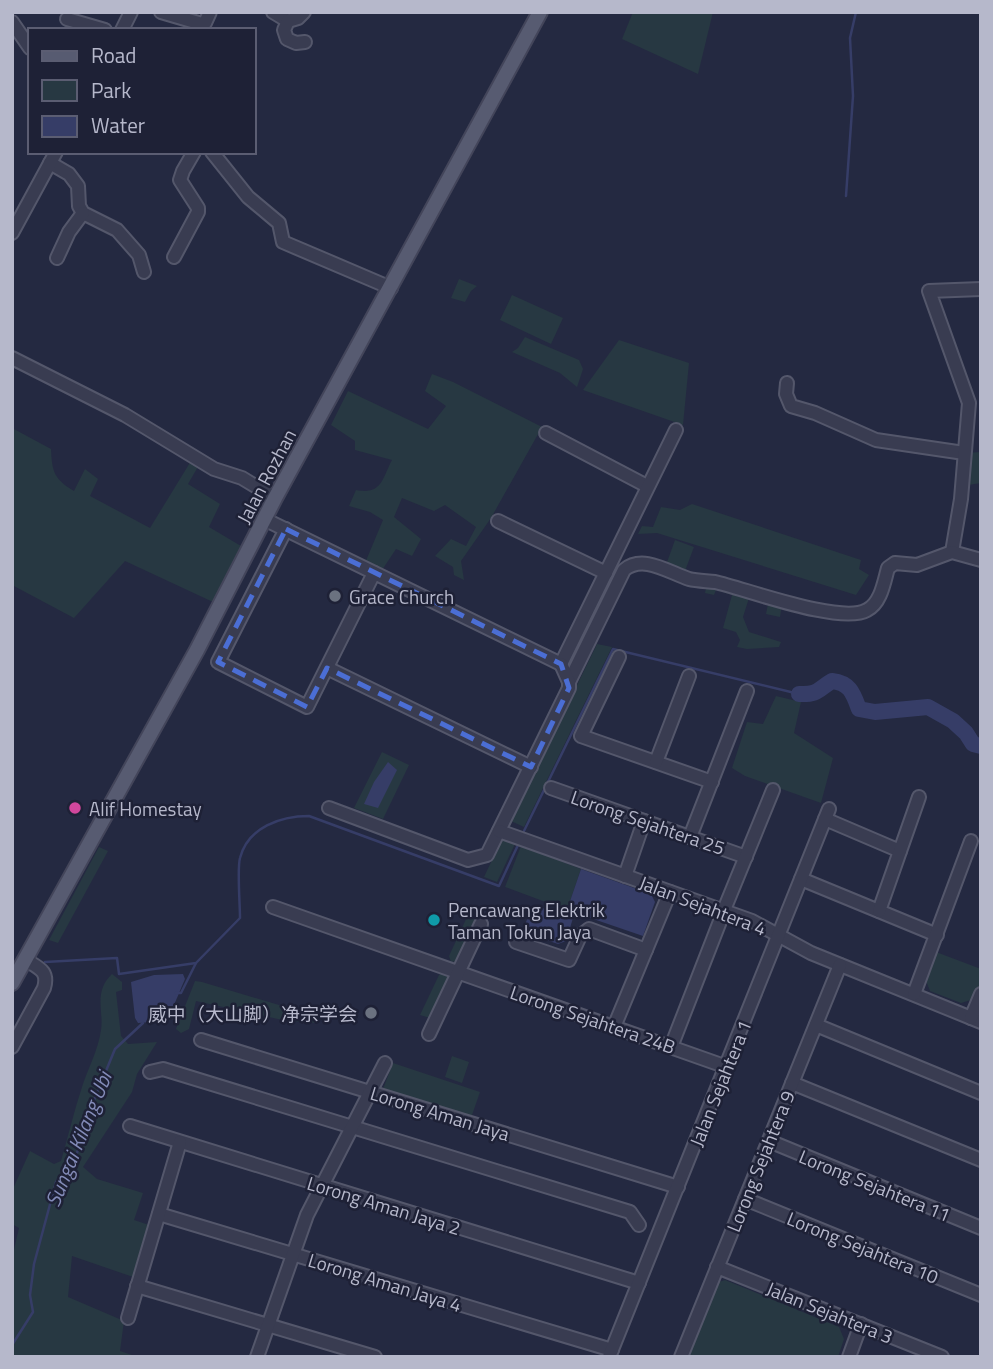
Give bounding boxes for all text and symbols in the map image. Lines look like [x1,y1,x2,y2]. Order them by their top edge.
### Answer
legend [28,28,256,154]
text: Road [91,39,136,71]
text: Park [91,74,131,106]
text: Water [91,109,145,141]
street label: Jalan Rozhan [229,424,303,528]
place label: Grace Church [349,582,454,611]
marker: Grace Church [327,588,343,604]
street label: Lorong Sejahtera 25 [567,782,729,862]
place label: Alif Homestay [89,794,202,823]
marker: Alif Homestay [67,800,83,816]
street label: Jalan Sejahtera 4 [635,867,771,943]
place label: Pencawang Elektrik Taman Tokun Jaya [448,895,605,946]
marker: Pencawang Elektrik Taman Tokun Jaya [426,912,442,928]
street label: Lorong Sejahtera 24B [507,977,679,1061]
place label: 威中（大山脚）净宗学会 [148,999,357,1028]
marker: 威中（大山脚）净宗学会 [363,1005,379,1021]
street label: Jalan Sejahtera 1 [681,1015,759,1151]
water label: Sungai Kilang Ubi [36,1064,121,1211]
street label: Lorong Aman Jaya [367,1078,514,1148]
street label: Lorong Sejahtera 9 [718,1086,802,1236]
street label: Lorong Sejahtera 11 [795,1141,955,1229]
street label: Lorong Aman Jaya 2 [304,1168,464,1242]
street label: Lorong Sejahtera 10 [783,1203,943,1291]
street label: Lorong Aman Jaya 4 [305,1245,465,1319]
street label: Jalan Sejahtera 3 [762,1273,898,1351]

